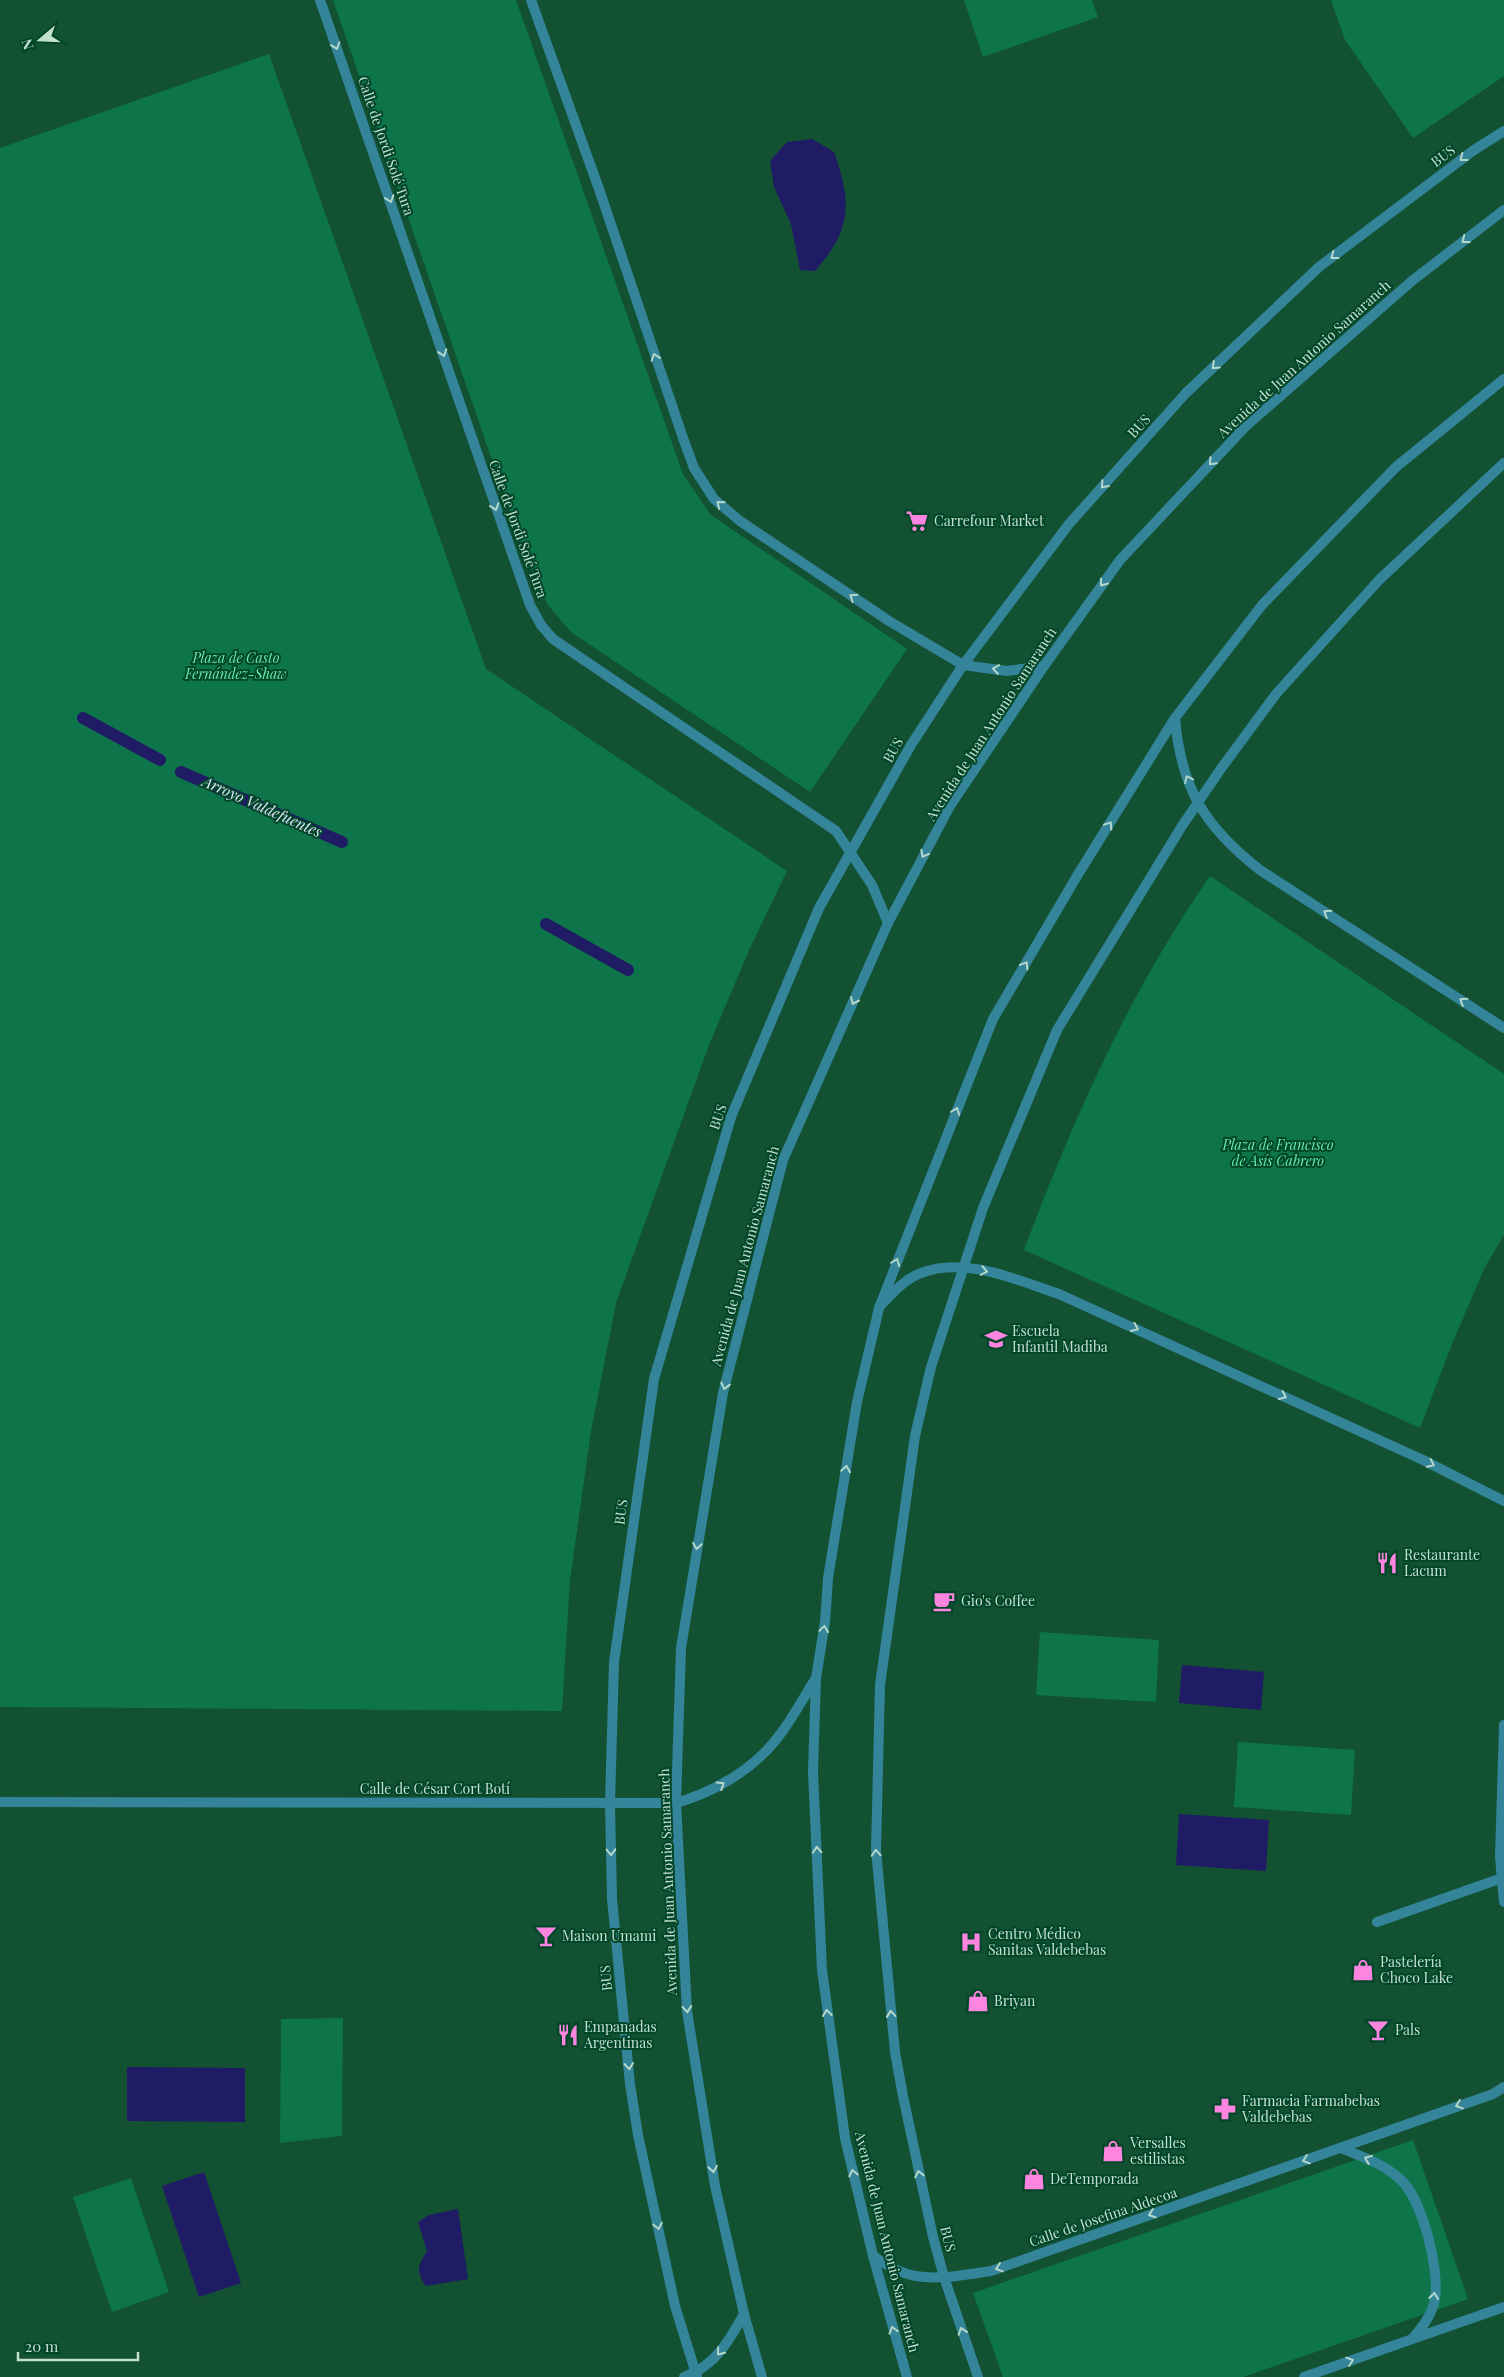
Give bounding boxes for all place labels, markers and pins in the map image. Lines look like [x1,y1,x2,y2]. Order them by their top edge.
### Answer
supermarket icon: Carrefour Market [904,508,930,534]
place label: Carrefour Market [934,511,1045,530]
place label: Escuela Infantil Madiba [1012,1321,1108,1356]
school or university icon: Escuela Infantil Madiba [983,1326,1009,1352]
place label: Restaurante Lacum [1404,1545,1480,1580]
restaurant icon: Restaurante Lacum [1374,1550,1400,1576]
cafe icon: Gio's Coffee [931,1588,957,1614]
place label: Gio's Coffee [961,1591,1035,1610]
bar icon: Maison Umami [533,1923,559,1949]
place label: Centro Médico Sanitas Valdebebas [988,1924,1106,1959]
place label: Maison Umami [562,1926,656,1945]
hospital icon: Centro Médico Sanitas Valdebebas [958,1929,984,1955]
place label: Pastelería Choco Lake [1380,1952,1453,1987]
shop icon: Pastelería Choco Lake [1350,1957,1376,1983]
shop icon: Briyan [965,1988,991,2014]
place label: Briyan [994,1991,1036,2010]
place label: Empanadas Argentinas [583,2017,657,2052]
bar icon: Pals [1365,2017,1391,2043]
place label: Pals [1395,2020,1420,2039]
restaurant icon: Empanadas Argentinas [555,2022,581,2048]
place label: Farmacia Farmabebas Valdebebas [1241,2091,1380,2126]
pharmacy icon: Farmacia Farmabebas Valdebebas [1212,2096,1238,2122]
place label: Versalles estilistas [1129,2133,1186,2168]
shop icon: Versalles estilistas [1100,2138,1126,2164]
shop icon: DeTemporada [1021,2166,1047,2192]
place label: DeTemporada [1050,2169,1139,2188]

